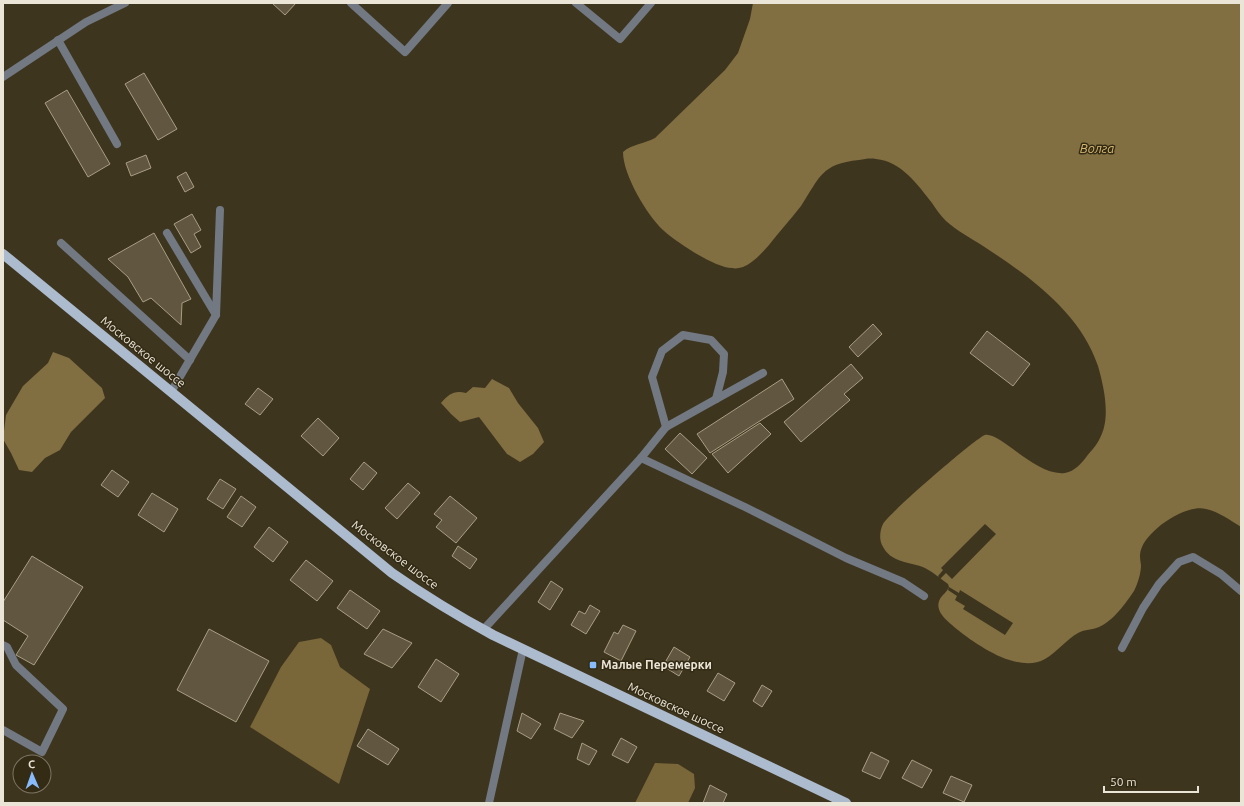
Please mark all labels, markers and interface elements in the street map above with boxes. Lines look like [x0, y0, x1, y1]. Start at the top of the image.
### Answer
water label: Волга [1080, 141, 1114, 155]
street label: Московское шоссе [98, 314, 188, 390]
street label: Московское шоссе [349, 518, 441, 591]
place label: Малые Перемерки [601, 658, 712, 671]
marker: Малые Перемерки [588, 660, 598, 670]
street label: Московское шоссе [626, 679, 727, 736]
north arrow [12, 754, 52, 794]
text: С [28, 758, 35, 770]
scale bar [1104, 768, 1198, 794]
text: 50 m [1110, 775, 1137, 788]

